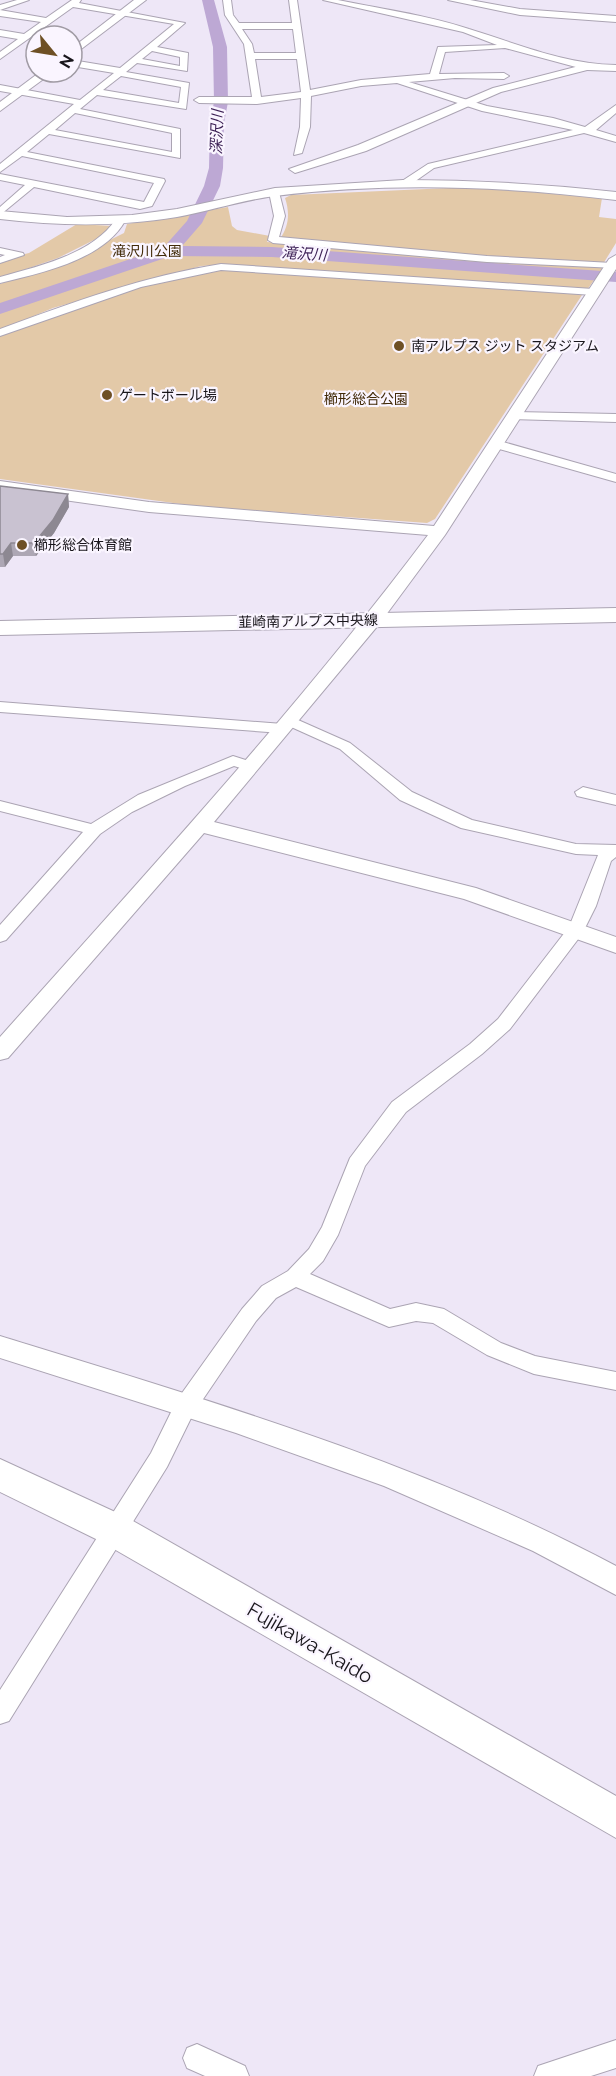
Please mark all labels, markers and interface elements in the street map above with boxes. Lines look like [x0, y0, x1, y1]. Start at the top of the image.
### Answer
north arrow [24, 24, 84, 84]
text: N [55, 51, 78, 71]
water label: 深沢川 [207, 107, 227, 155]
park label: 滝沢川公園 [112, 243, 182, 259]
water label: 滝沢川 [281, 243, 329, 265]
place label: 南アルプス ジット スタジアム [411, 338, 599, 354]
marker: 南アルプス ジット スタジアム [392, 339, 406, 353]
place label: ゲートボール場 [119, 387, 217, 403]
marker: ゲートボール場 [100, 388, 114, 402]
park label: 櫛形総合公園 [324, 391, 408, 407]
place label: 櫛形総合体育館 [34, 537, 132, 553]
marker: 櫛形総合体育館 [15, 538, 29, 552]
street label: 韮崎南アルプス中央線 [238, 612, 378, 630]
street label: Fujikawa-Kaido [243, 1597, 377, 1689]

